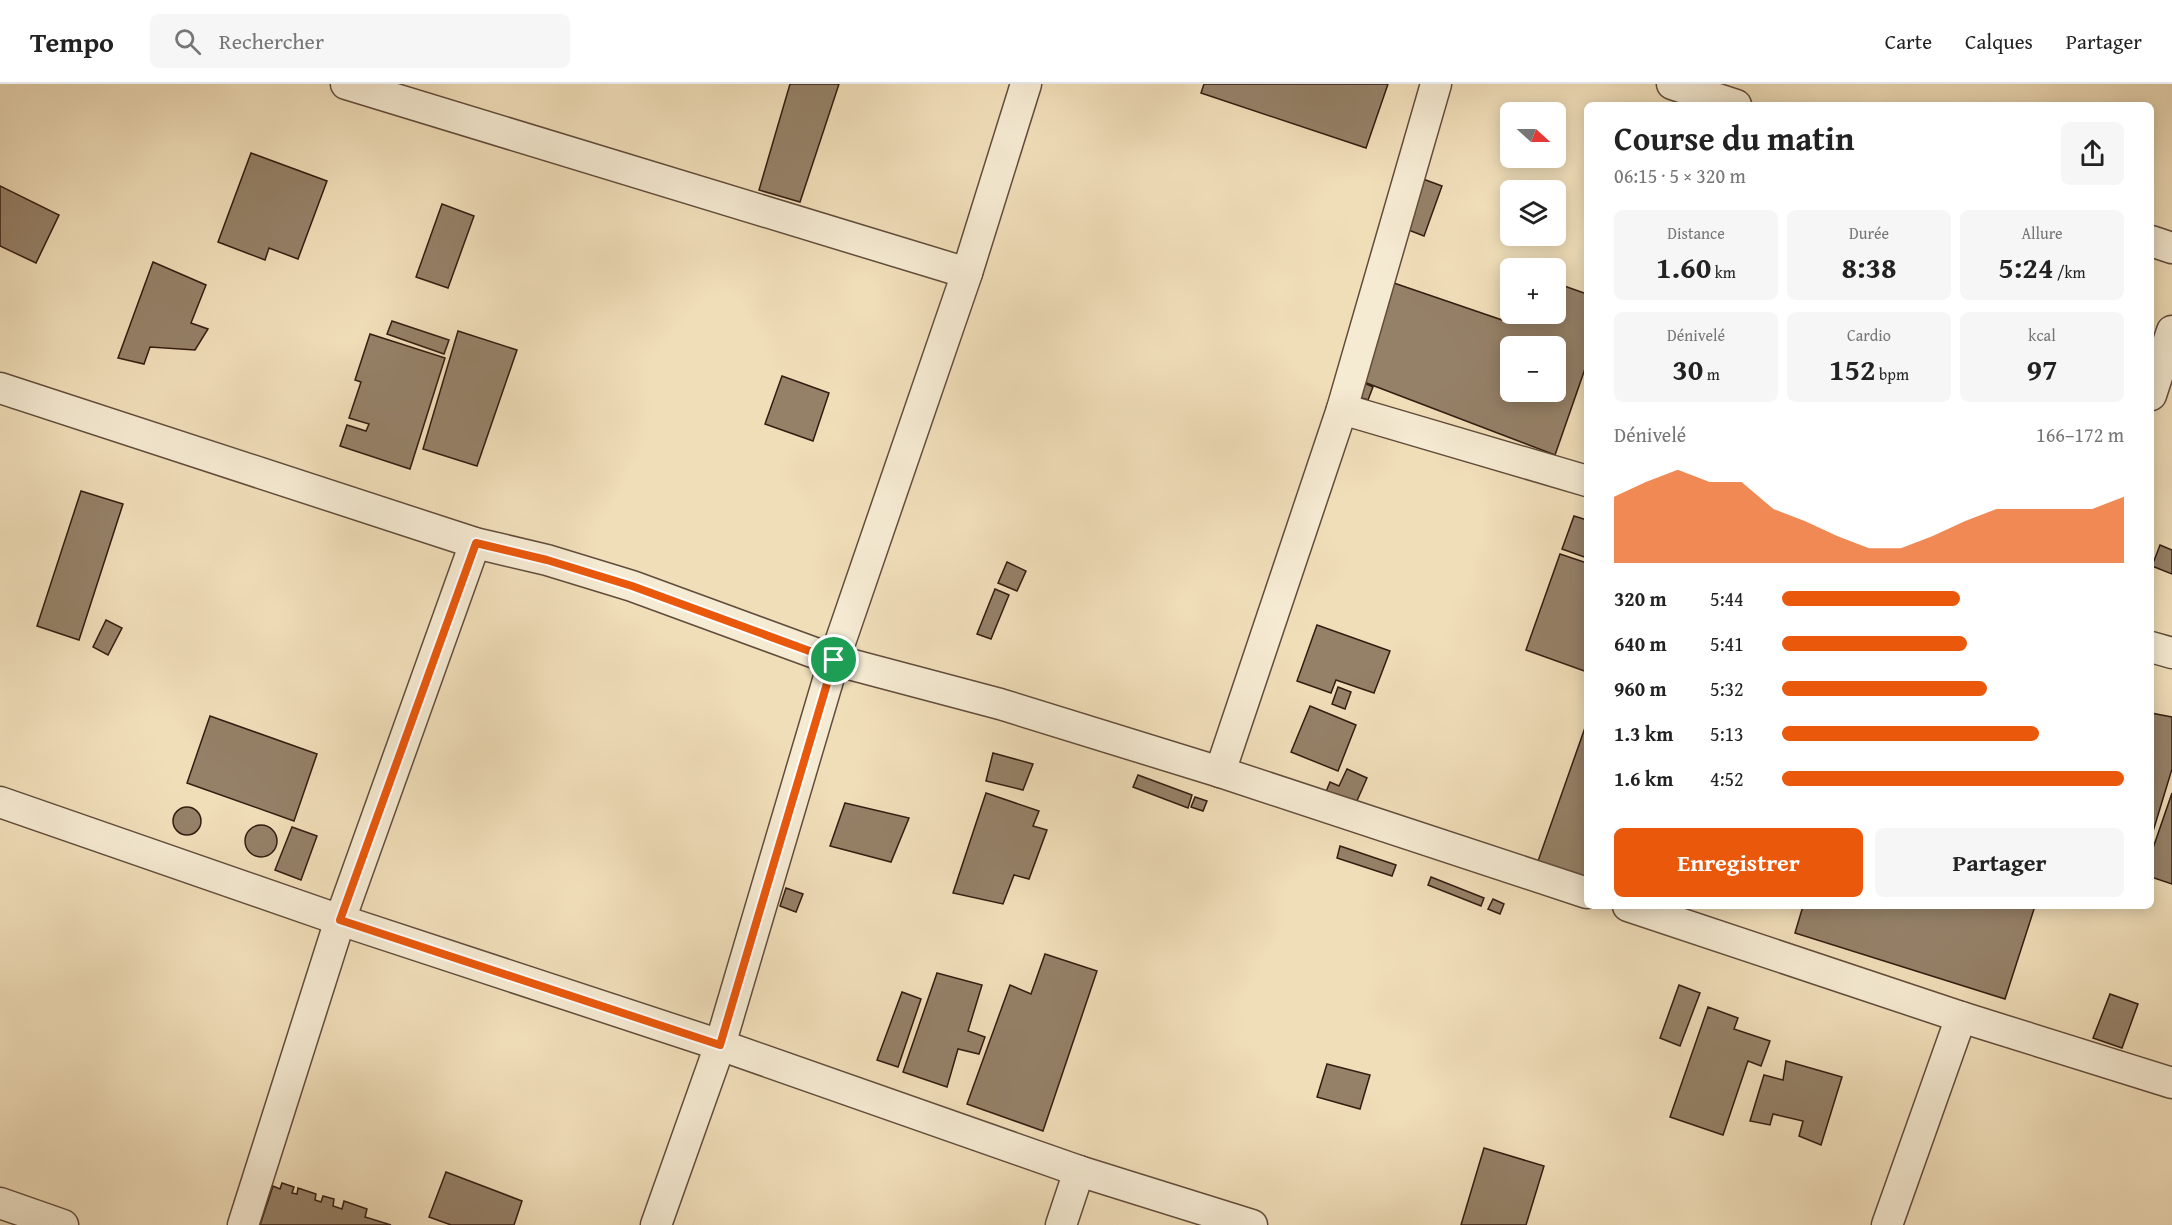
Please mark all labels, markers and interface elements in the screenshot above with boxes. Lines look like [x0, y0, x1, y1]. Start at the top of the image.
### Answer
search box [150, 14, 570, 68]
text: Tempo [30, 21, 114, 62]
icon: search [171, 25, 204, 58]
text: Rechercher [219, 25, 324, 57]
text: Carte [1885, 26, 1932, 57]
text: Calques [1965, 26, 2033, 57]
text: Partager [2066, 26, 2142, 57]
north arrow [1500, 102, 1566, 168]
map controls [1500, 102, 1566, 402]
text: Course du matin [1614, 114, 1855, 162]
button: share [2061, 122, 2124, 185]
text: 06:15 · 5 × 320 m [1614, 161, 1746, 190]
button: layers [1500, 180, 1566, 246]
text: Distance [1667, 221, 1725, 245]
text: Durée [1849, 221, 1889, 245]
text: Allure [2021, 221, 2063, 245]
text: 1.60 [1656, 245, 1711, 289]
text: 8:38 [1841, 245, 1897, 289]
text: 5:24 [1998, 245, 2053, 289]
button: + [1500, 258, 1566, 324]
text: km [1711, 260, 1736, 284]
text: /km [2053, 260, 2086, 284]
text: Dénivelé [1667, 323, 1725, 347]
text: Cardio [1847, 323, 1891, 347]
text: kcal [2028, 323, 2056, 347]
button: − [1500, 336, 1566, 402]
text: 30 [1672, 347, 1703, 391]
text: 152 [1829, 347, 1876, 391]
text: 97 [2026, 347, 2058, 391]
text: m [1703, 362, 1720, 386]
text: bpm [1876, 362, 1909, 386]
text: Dénivelé [1614, 420, 1686, 449]
text: 166–172 m [2036, 420, 2124, 449]
text: 320 m [1614, 584, 1667, 613]
text: 5:44 [1710, 584, 1744, 613]
text: 640 m [1614, 629, 1667, 658]
text: 5:41 [1710, 629, 1744, 658]
pin [808, 634, 859, 685]
icon: arrive [817, 643, 850, 676]
text: 960 m [1614, 674, 1667, 703]
text: 5:32 [1710, 674, 1744, 703]
text: 1.3 km [1614, 719, 1673, 748]
text: 5:13 [1710, 719, 1744, 748]
text: 1.6 km [1614, 764, 1673, 793]
text: 4:52 [1710, 764, 1744, 793]
button: Enregistrer [1614, 828, 1863, 897]
button: Partager [1875, 828, 2124, 897]

